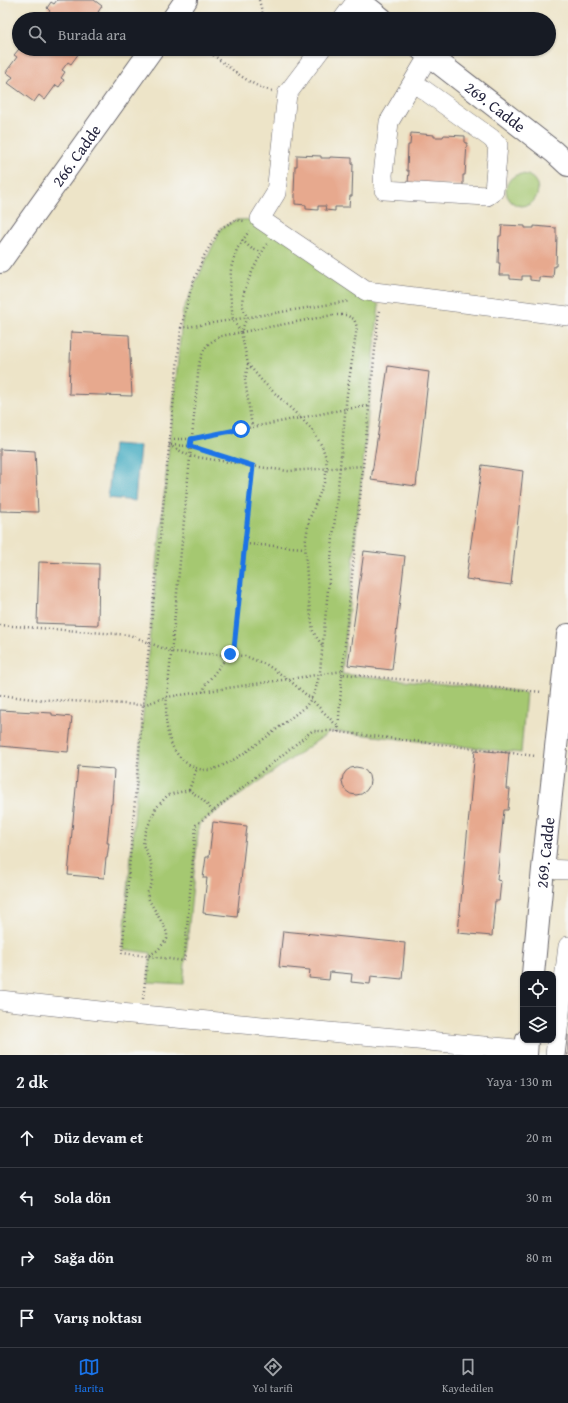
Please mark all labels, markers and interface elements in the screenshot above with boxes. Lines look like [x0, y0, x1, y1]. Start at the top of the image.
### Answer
search box [12, 12, 556, 56]
icon: search [26, 23, 48, 45]
text: Burada ara [58, 24, 126, 45]
street label: 269. Cadde [460, 75, 531, 138]
street label: 266. Cadde [46, 119, 107, 191]
route start [232, 420, 250, 438]
route end [221, 645, 239, 663]
street label: 269. Cadde [529, 816, 560, 889]
map controls [520, 971, 556, 1043]
button: locate [520, 971, 556, 1007]
button: layers [520, 1007, 556, 1043]
text: 2 dk [16, 1069, 48, 1094]
text: Yaya · 130 m [486, 1072, 552, 1091]
icon: ahead [16, 1127, 38, 1149]
text: Düz devam et [54, 1127, 143, 1148]
text: 20 m [526, 1128, 552, 1147]
icon: left [16, 1187, 38, 1209]
text: Sola dön [54, 1187, 111, 1208]
text: 30 m [526, 1188, 552, 1207]
icon: right [16, 1247, 38, 1269]
text: Sağa dön [54, 1247, 114, 1268]
text: 80 m [526, 1248, 552, 1267]
icon: arrive [16, 1307, 38, 1329]
text: Varış noktası [54, 1307, 142, 1328]
tab: Harita [74, 1356, 104, 1396]
tab: Yol tarifi [253, 1356, 293, 1396]
tab: Kaydedilen [442, 1356, 494, 1396]

